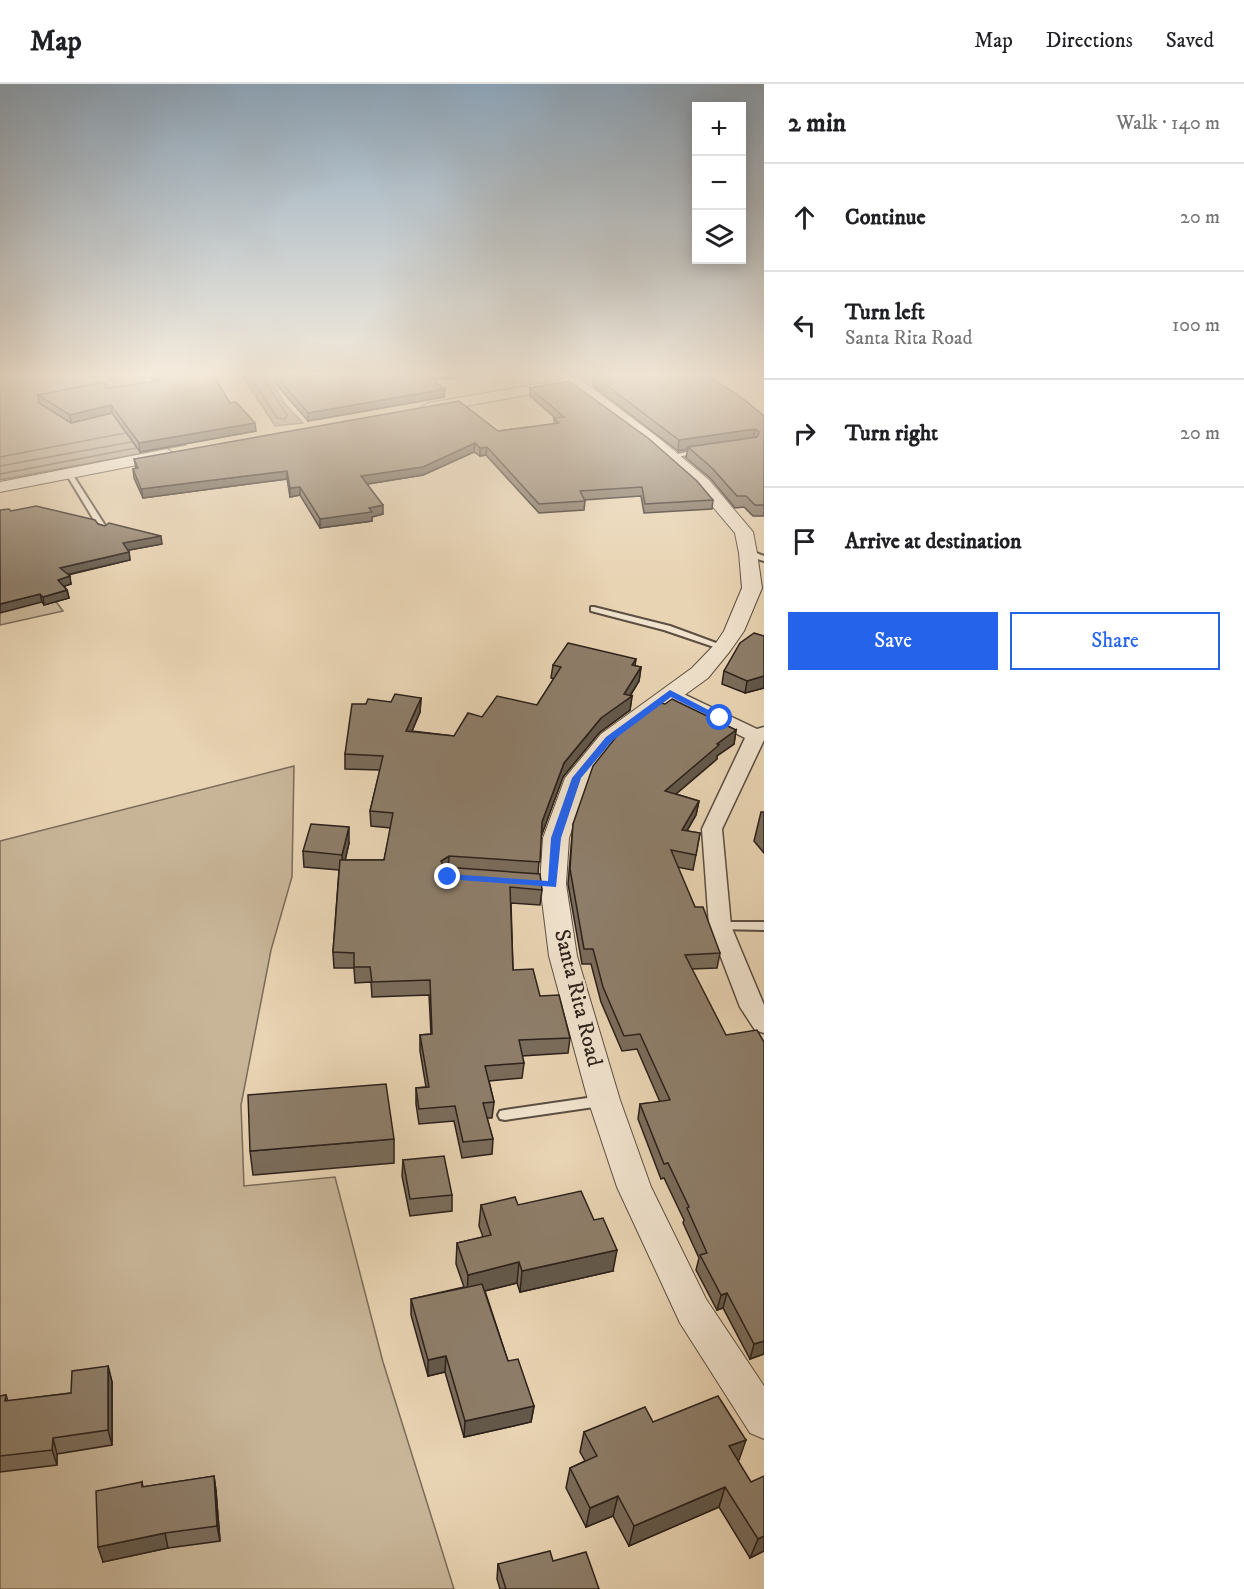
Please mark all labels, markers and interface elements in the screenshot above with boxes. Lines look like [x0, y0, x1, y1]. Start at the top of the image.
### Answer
text: Map [30, 24, 82, 59]
text: Map [974, 28, 1013, 54]
text: Directions [1046, 28, 1133, 54]
text: Saved [1166, 28, 1214, 54]
map controls [692, 102, 746, 264]
button: + [692, 102, 746, 156]
text: 2 min [788, 107, 846, 140]
text: Walk · 140 m [1116, 111, 1220, 136]
button: − [692, 156, 746, 210]
icon: ahead [788, 201, 821, 234]
text: Continue [845, 204, 926, 231]
text: 20 m [1180, 205, 1220, 230]
button: layers [692, 210, 746, 264]
text: Turn left [845, 299, 925, 326]
icon: left [788, 309, 821, 342]
text: 100 m [1172, 313, 1220, 338]
text: Santa Rita Road [845, 326, 973, 351]
icon: right [788, 417, 821, 450]
text: Turn right [845, 420, 938, 447]
text: 20 m [1180, 421, 1220, 446]
icon: arrive [788, 525, 821, 558]
text: Arrive at destination [845, 528, 1022, 555]
button: Save [788, 612, 998, 670]
button: Share [1010, 612, 1220, 670]
route start [706, 704, 732, 730]
route end [434, 863, 460, 889]
street label: Santa Rita Road [548, 927, 608, 1069]

